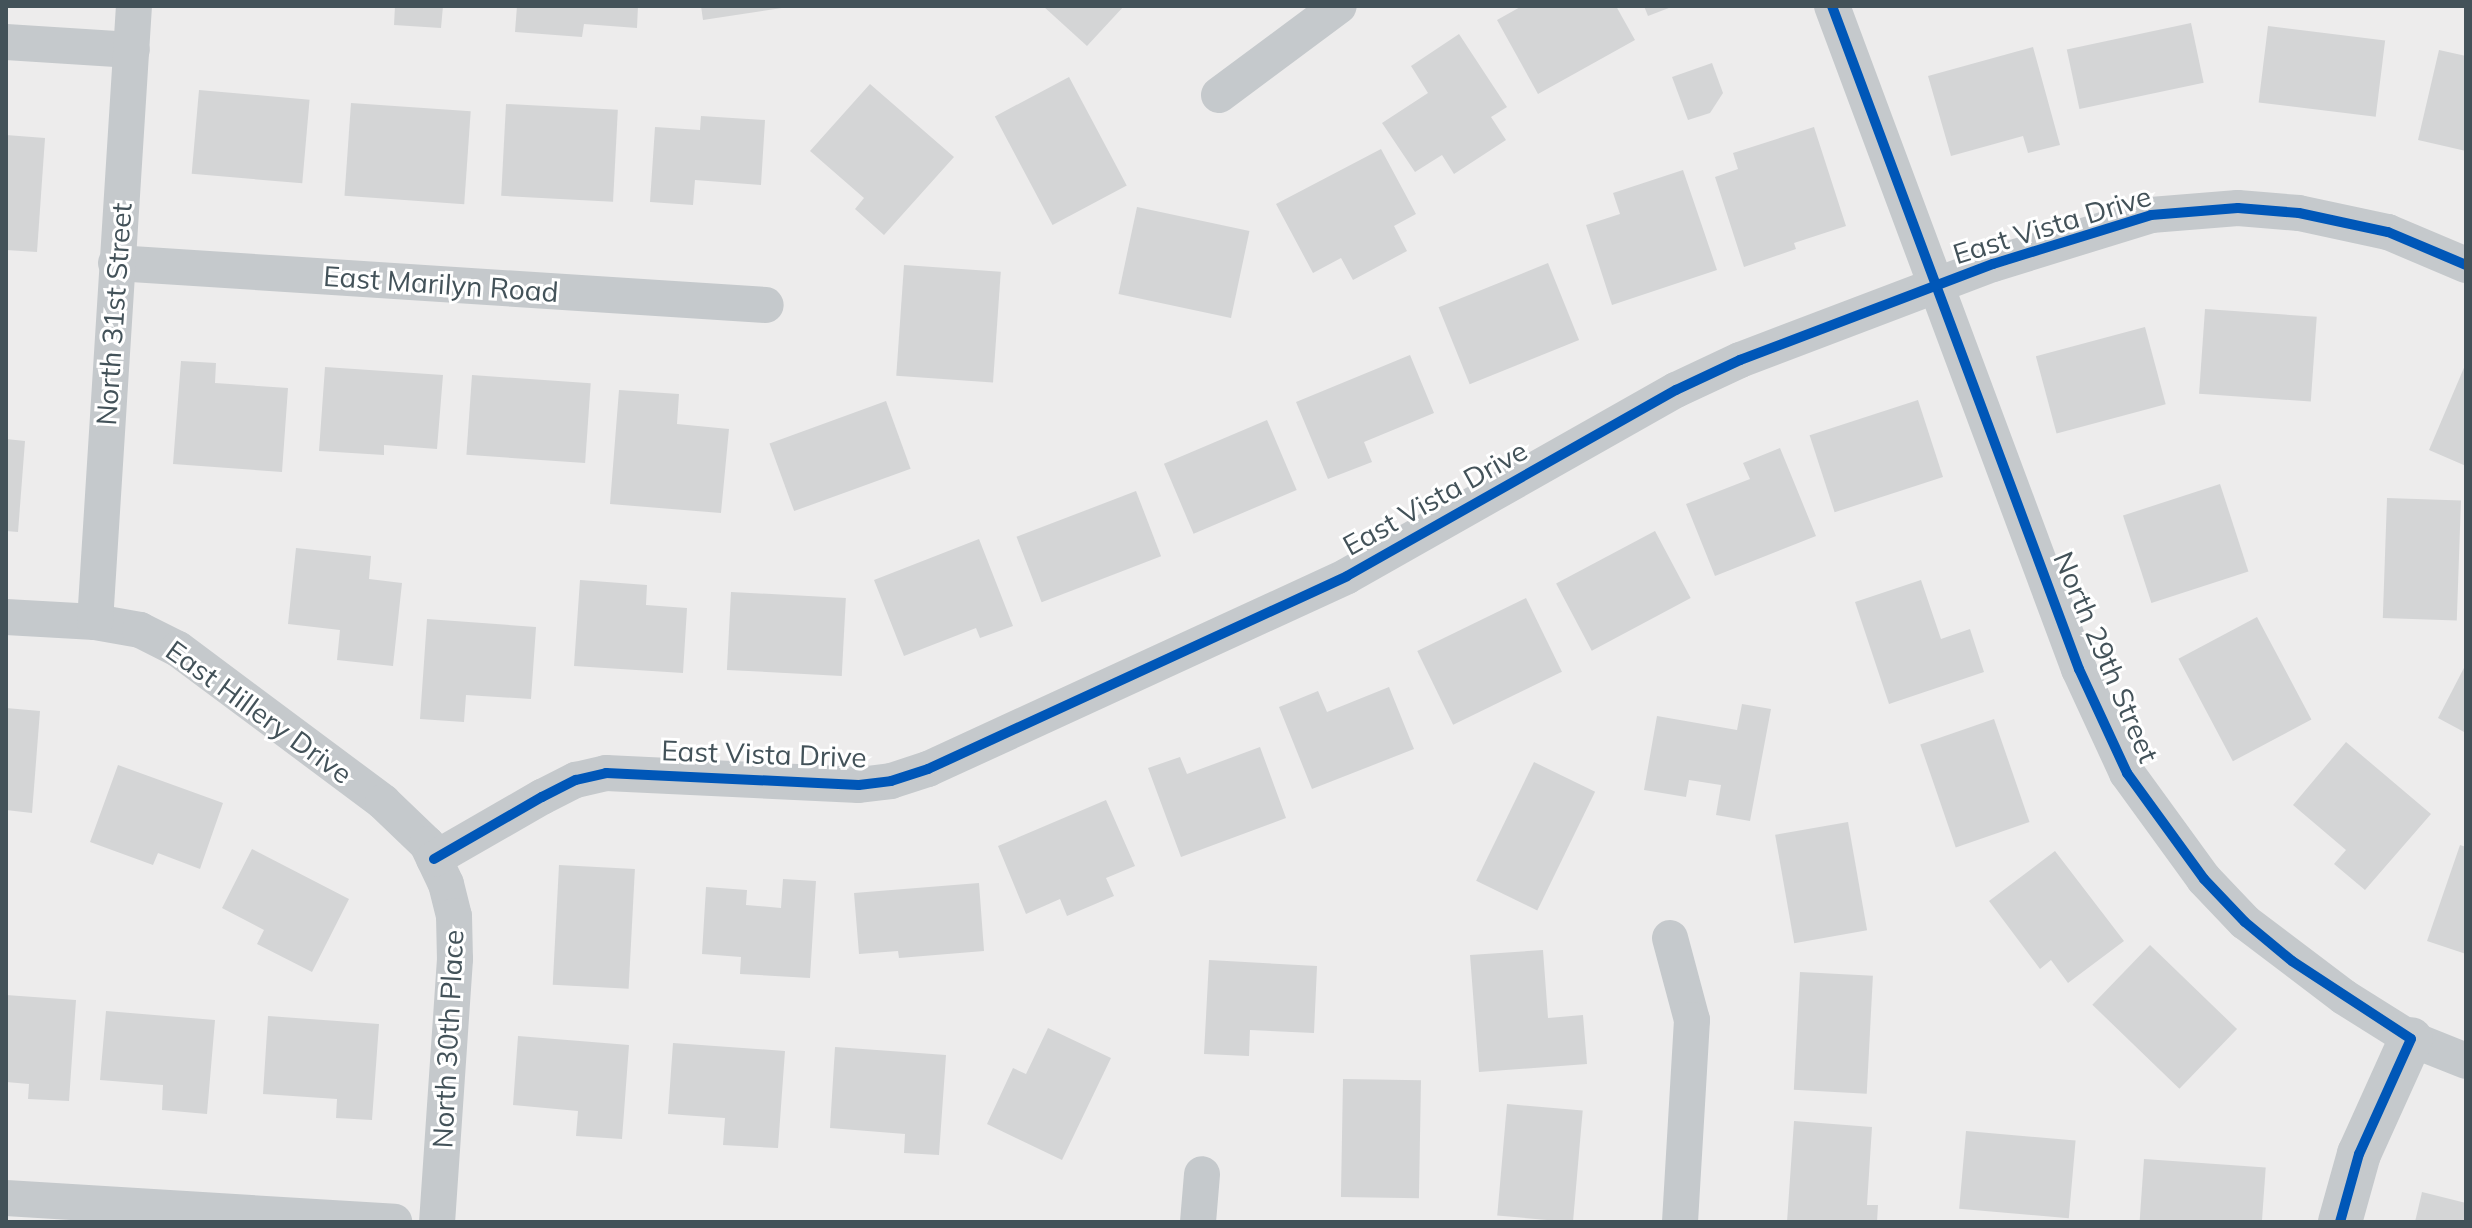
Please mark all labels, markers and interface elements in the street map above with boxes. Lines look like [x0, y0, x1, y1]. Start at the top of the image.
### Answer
street label: East Vista Drive [1949, 179, 2155, 271]
street label: North 31st Street [89, 201, 139, 427]
street label: East Marilyn Road [322, 259, 560, 309]
street label: East Vista Drive [1337, 434, 1533, 562]
street label: North 29th Street [2046, 546, 2166, 768]
street label: East Hillery Drive [160, 633, 358, 791]
street label: East Vista Drive [661, 734, 867, 774]
street label: North 30th Place [425, 929, 471, 1149]

